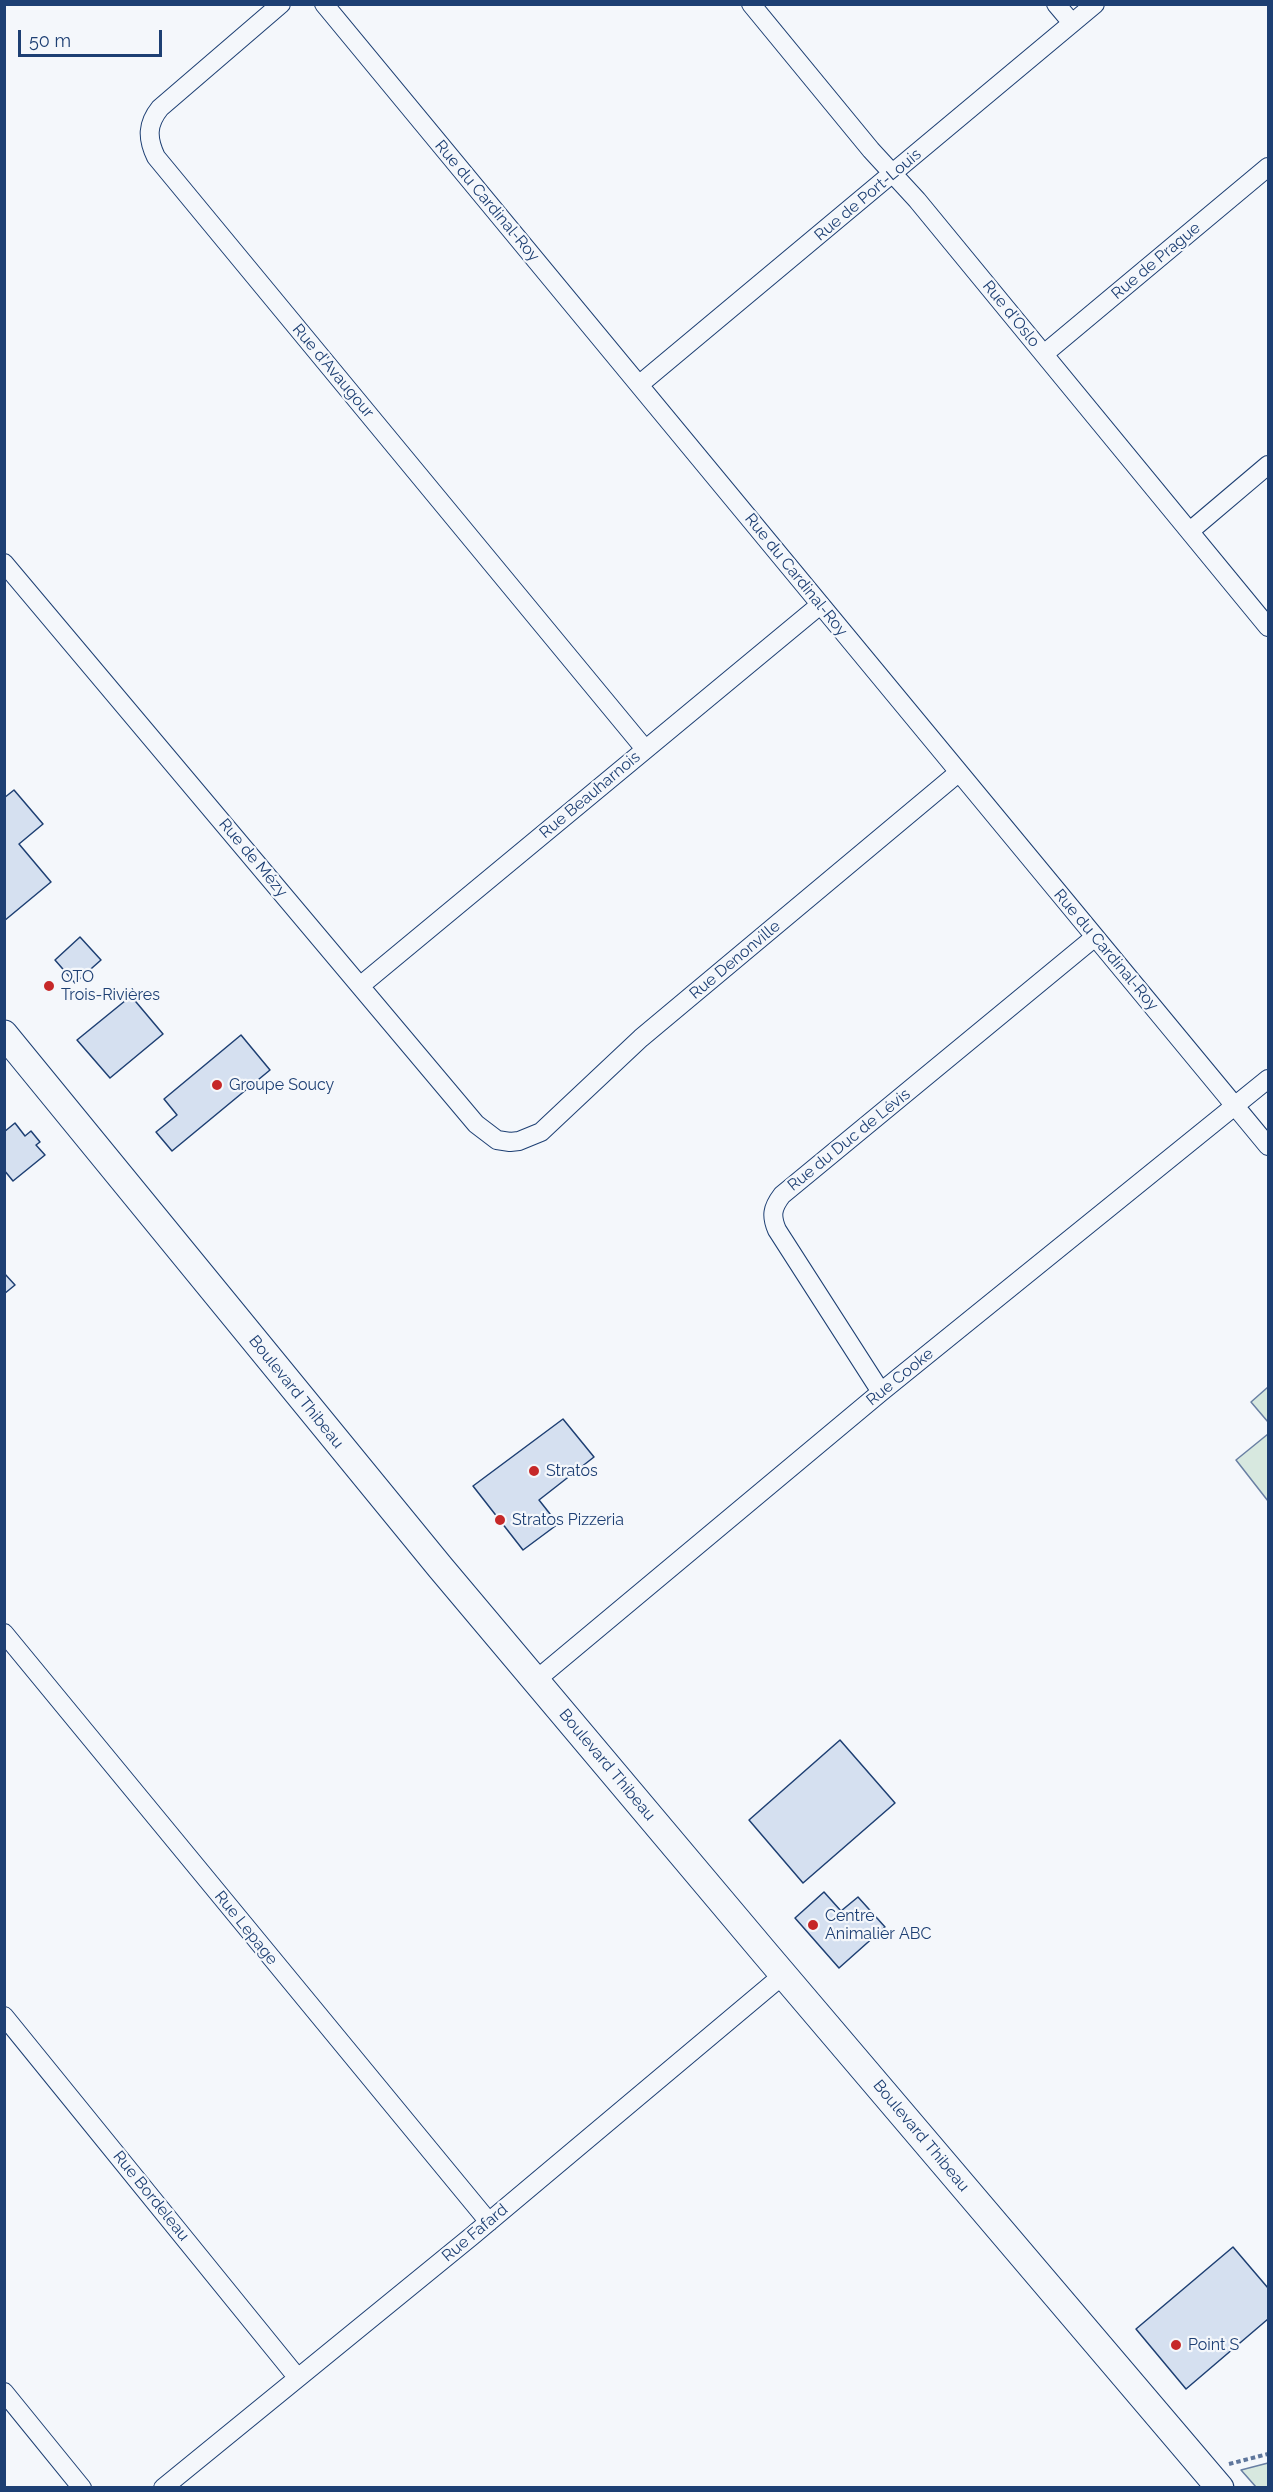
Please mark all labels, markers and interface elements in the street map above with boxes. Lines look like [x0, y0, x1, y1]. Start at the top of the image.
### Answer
scale bar [21, 18, 165, 56]
text: 50 m [29, 30, 71, 51]
street label: Rue du Cardinal-Roy [431, 136, 543, 266]
street label: Rue de Port-Louis [811, 145, 925, 245]
street label: Rue de Prague [1108, 218, 1204, 304]
street label: Rue d'Oslo [978, 277, 1044, 351]
street label: Rue d'Avaugour [288, 320, 378, 422]
street label: Rue du Cardinal-Roy [741, 510, 851, 640]
street label: Rue Beauharnois [536, 747, 644, 843]
street label: Rue de Mézy [215, 815, 291, 901]
street label: Rue du Cardinal-Roy [1050, 885, 1162, 1015]
street label: Rue Denonville [686, 917, 784, 1003]
place label: OTO Trois-Rivières [61, 967, 160, 1005]
marker: OTO Trois-Rivières [42, 979, 56, 993]
place label: Groupe Soucy [229, 1075, 334, 1095]
marker: Groupe Soucy [210, 1078, 224, 1092]
street label: Rue du Duc de Lévis [784, 1085, 914, 1195]
street label: Boulevard Thibeau [245, 1332, 347, 1452]
street label: Rue Cooke [863, 1344, 937, 1410]
place label: Stratos [546, 1461, 598, 1481]
marker: Stratos [527, 1464, 541, 1478]
place label: Stratos Pizzeria [512, 1510, 624, 1530]
marker: Stratos Pizzeria [493, 1513, 507, 1527]
street label: Boulevard Thibeau [555, 1705, 659, 1825]
street label: Rue Lepage [210, 1887, 282, 1969]
place label: Centre Animalier ABC [825, 1906, 931, 1944]
marker: Centre Animalier ABC [806, 1918, 820, 1932]
street label: Boulevard Thibeau [869, 2076, 973, 2196]
street label: Rue Bordeleau [109, 2147, 193, 2245]
street label: Rue Fafard [438, 2200, 512, 2266]
place label: Point S [1188, 2335, 1239, 2355]
marker: Point S [1169, 2338, 1183, 2352]

